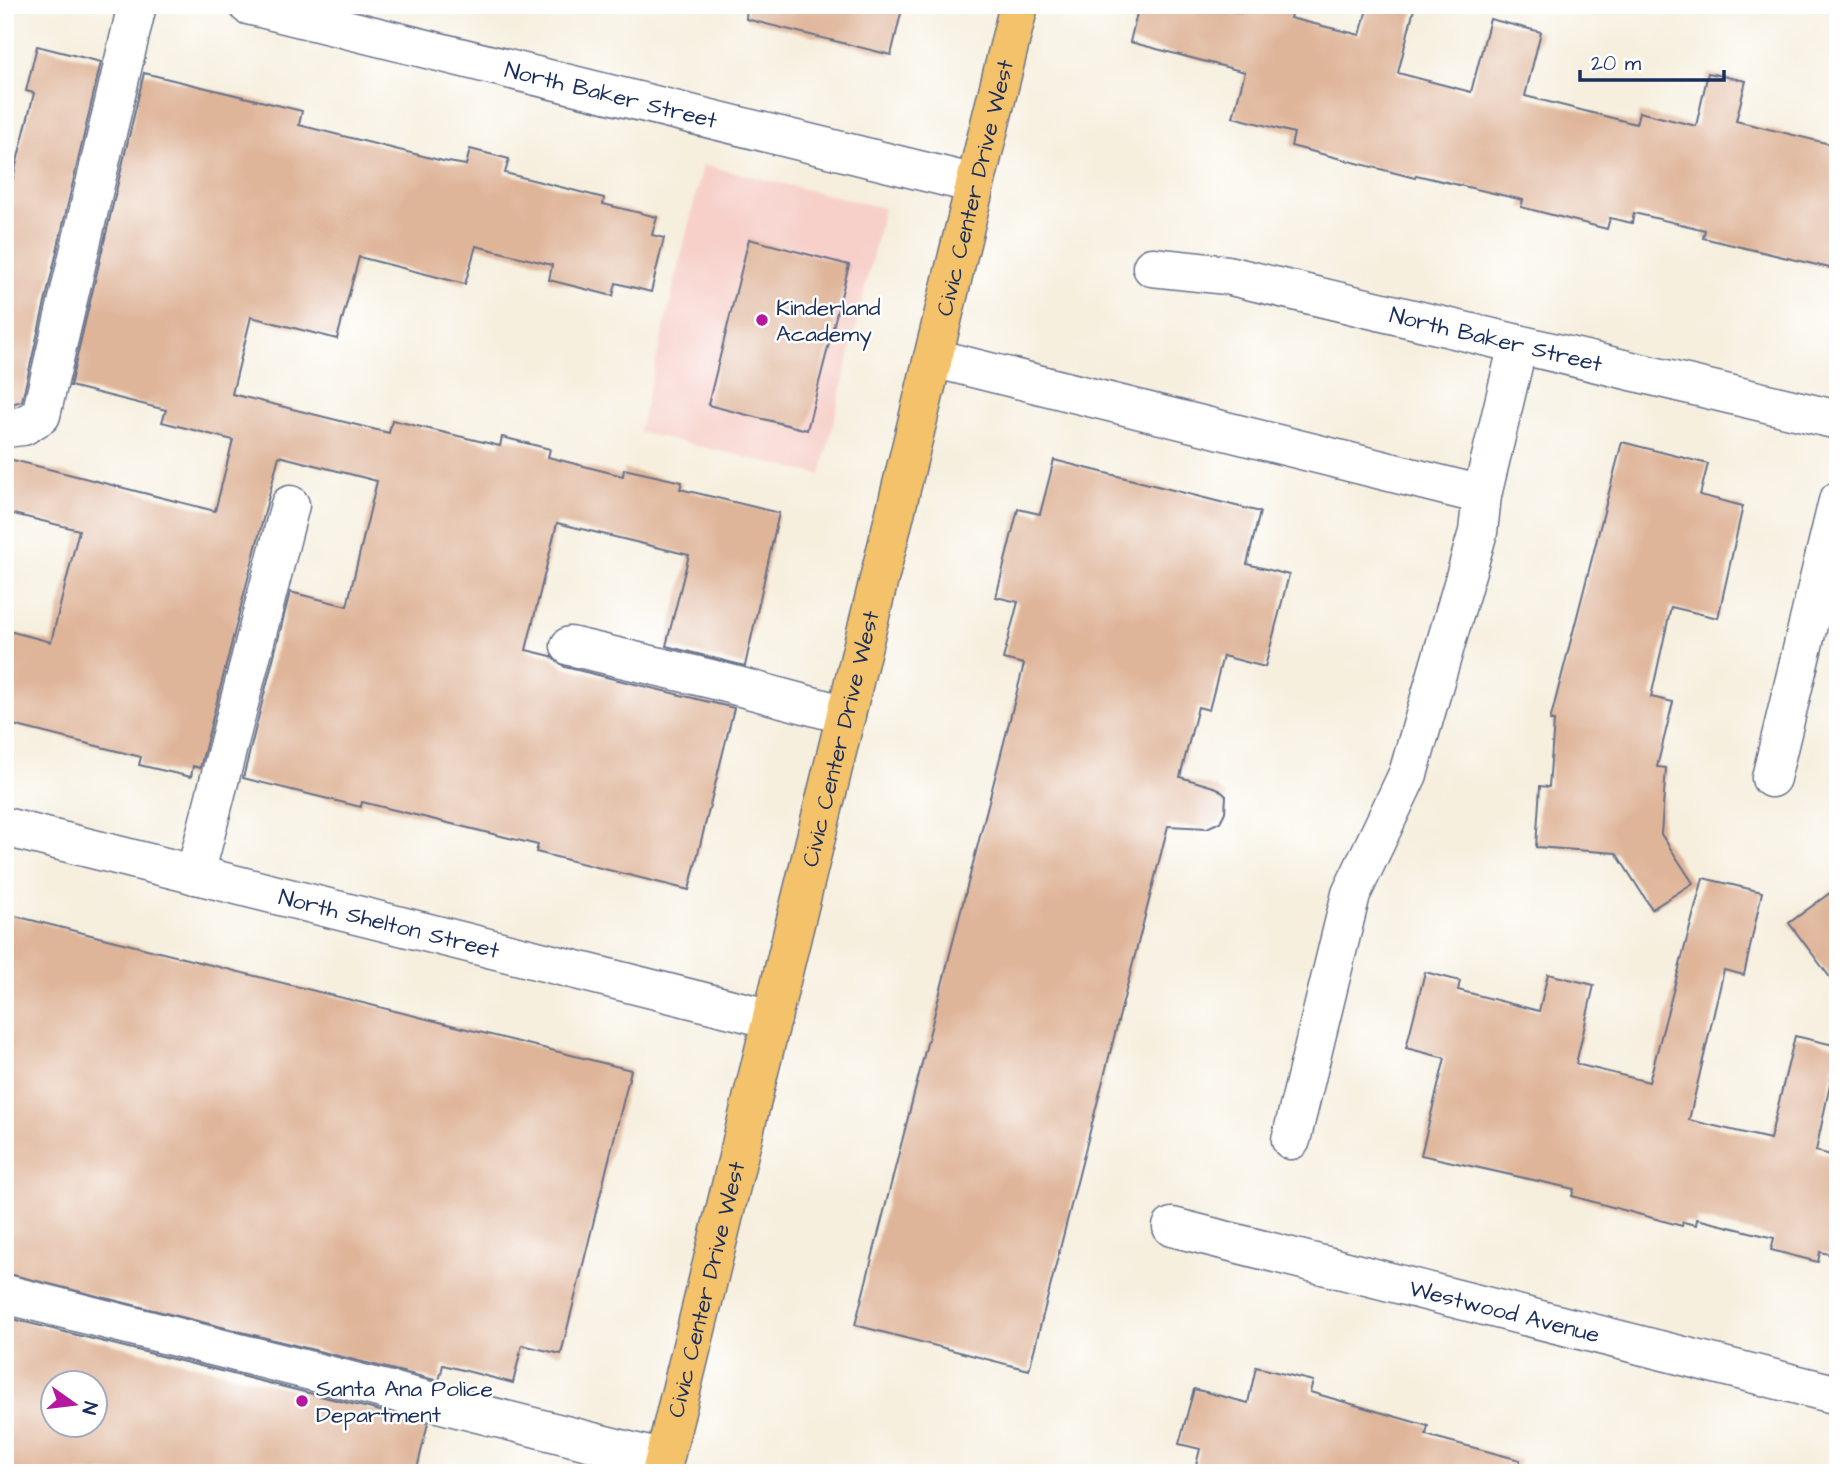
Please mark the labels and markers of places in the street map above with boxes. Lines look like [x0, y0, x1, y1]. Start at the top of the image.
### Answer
place label: Kinderland Academy [776, 292, 881, 351]
marker: Kinderland Academy [754, 312, 770, 328]
place label: Santa Ana Police Department [316, 1373, 493, 1431]
marker: Santa Ana Police Department [294, 1393, 310, 1409]

